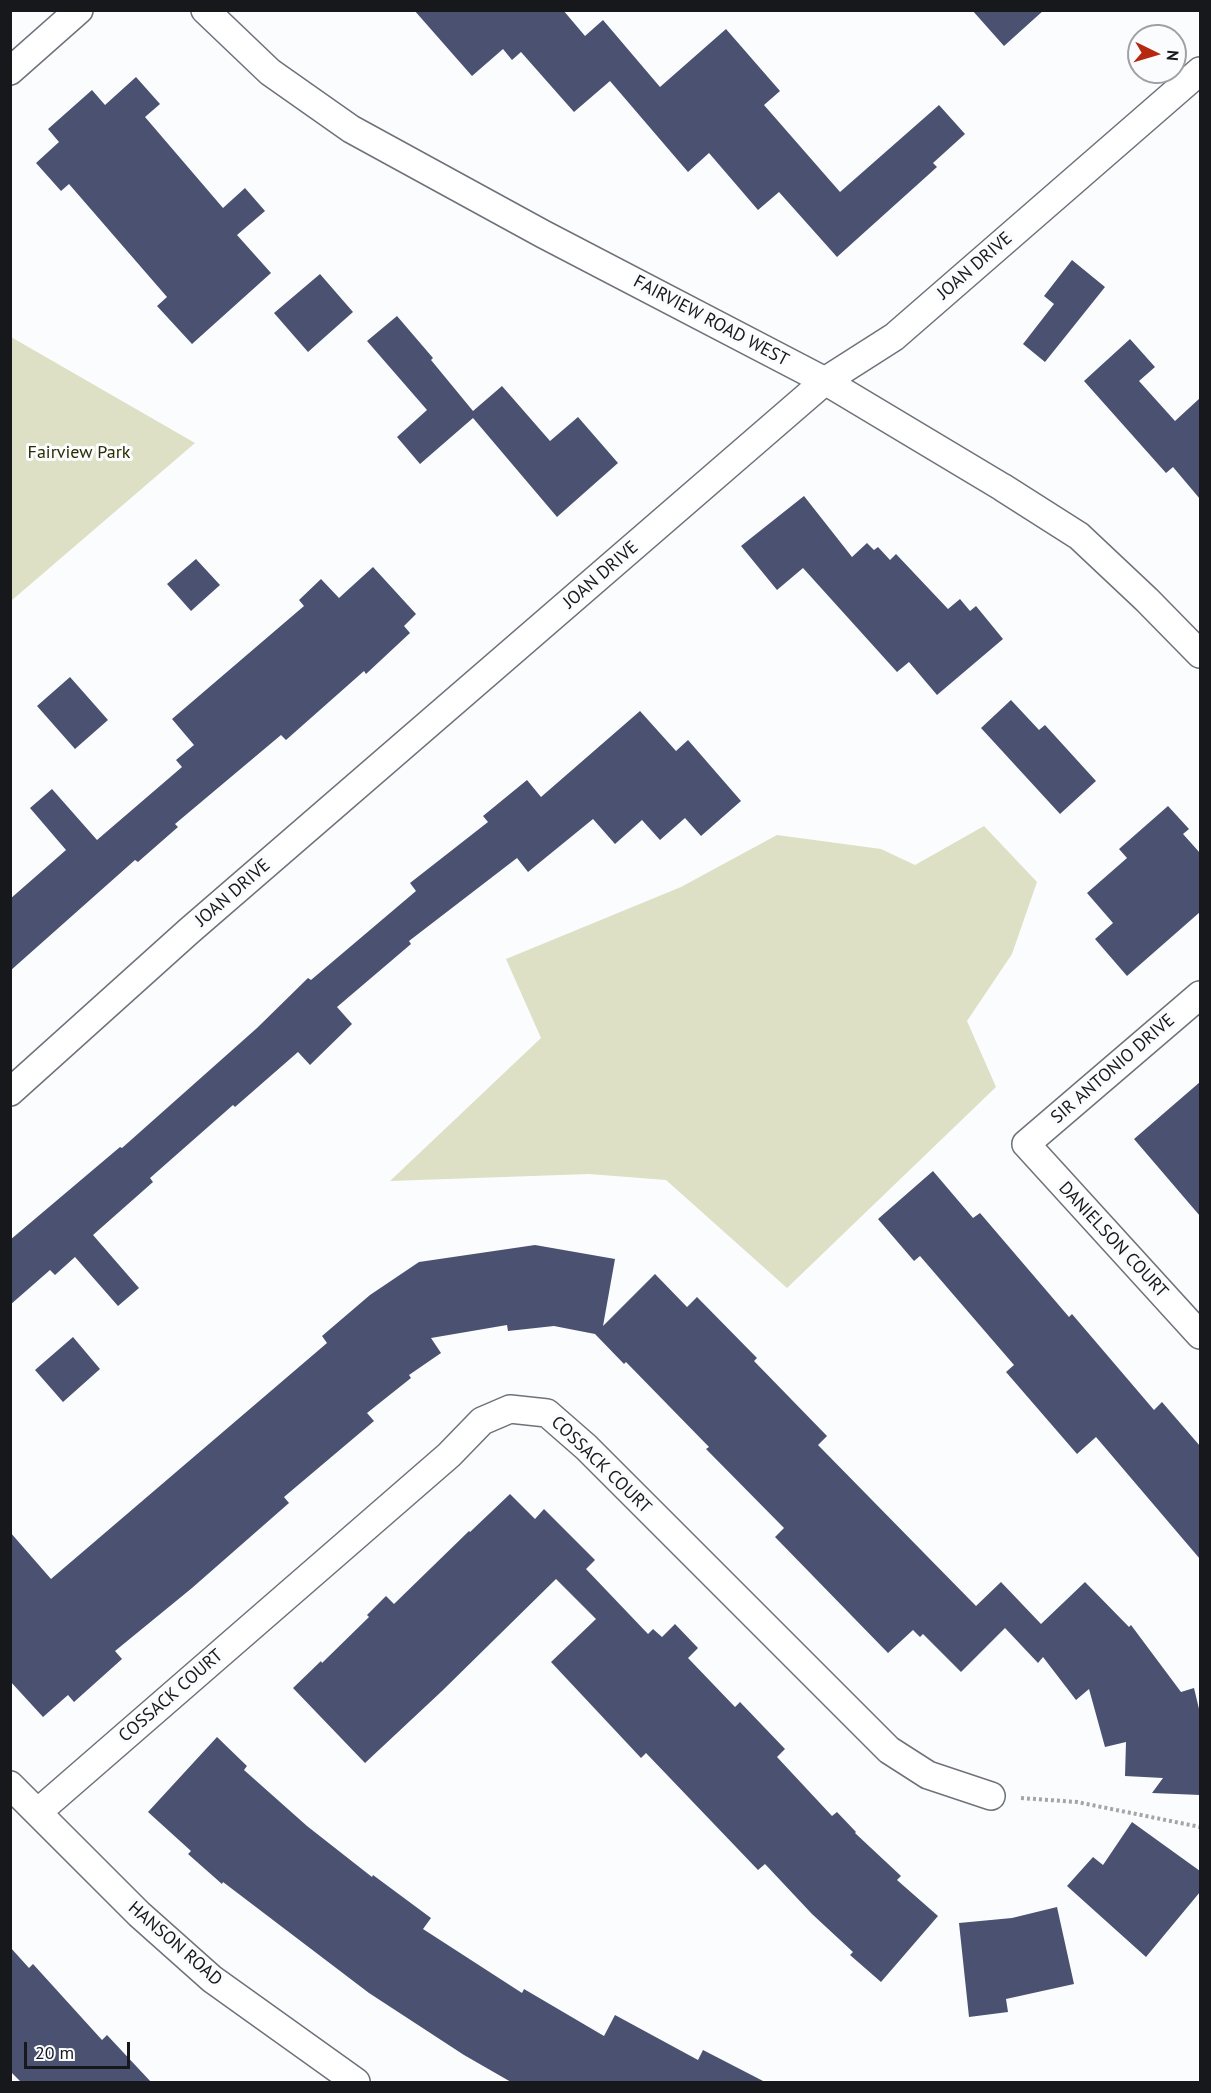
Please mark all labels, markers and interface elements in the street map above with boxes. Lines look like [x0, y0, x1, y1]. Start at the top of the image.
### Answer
north arrow [1127, 24, 1187, 84]
text: N [1163, 49, 1183, 61]
street label: JOAN DRIVE [933, 228, 1017, 304]
street label: FAIRVIEW ROAD WEST [630, 271, 792, 371]
park label: Fairview Park [28, 442, 130, 464]
street label: JOAN DRIVE [559, 537, 643, 613]
street label: JOAN DRIVE [191, 855, 275, 931]
street label: SIR ANTONIO DRIVE [1047, 1010, 1179, 1128]
street label: DANIELSON COURT [1054, 1178, 1172, 1302]
street label: COSSACK COURT [546, 1412, 656, 1518]
street label: COSSACK COURT [115, 1645, 227, 1747]
street label: HANSON ROAD [124, 1897, 226, 1991]
scale bar [27, 2030, 134, 2068]
text: 20 m [35, 2041, 74, 2064]

